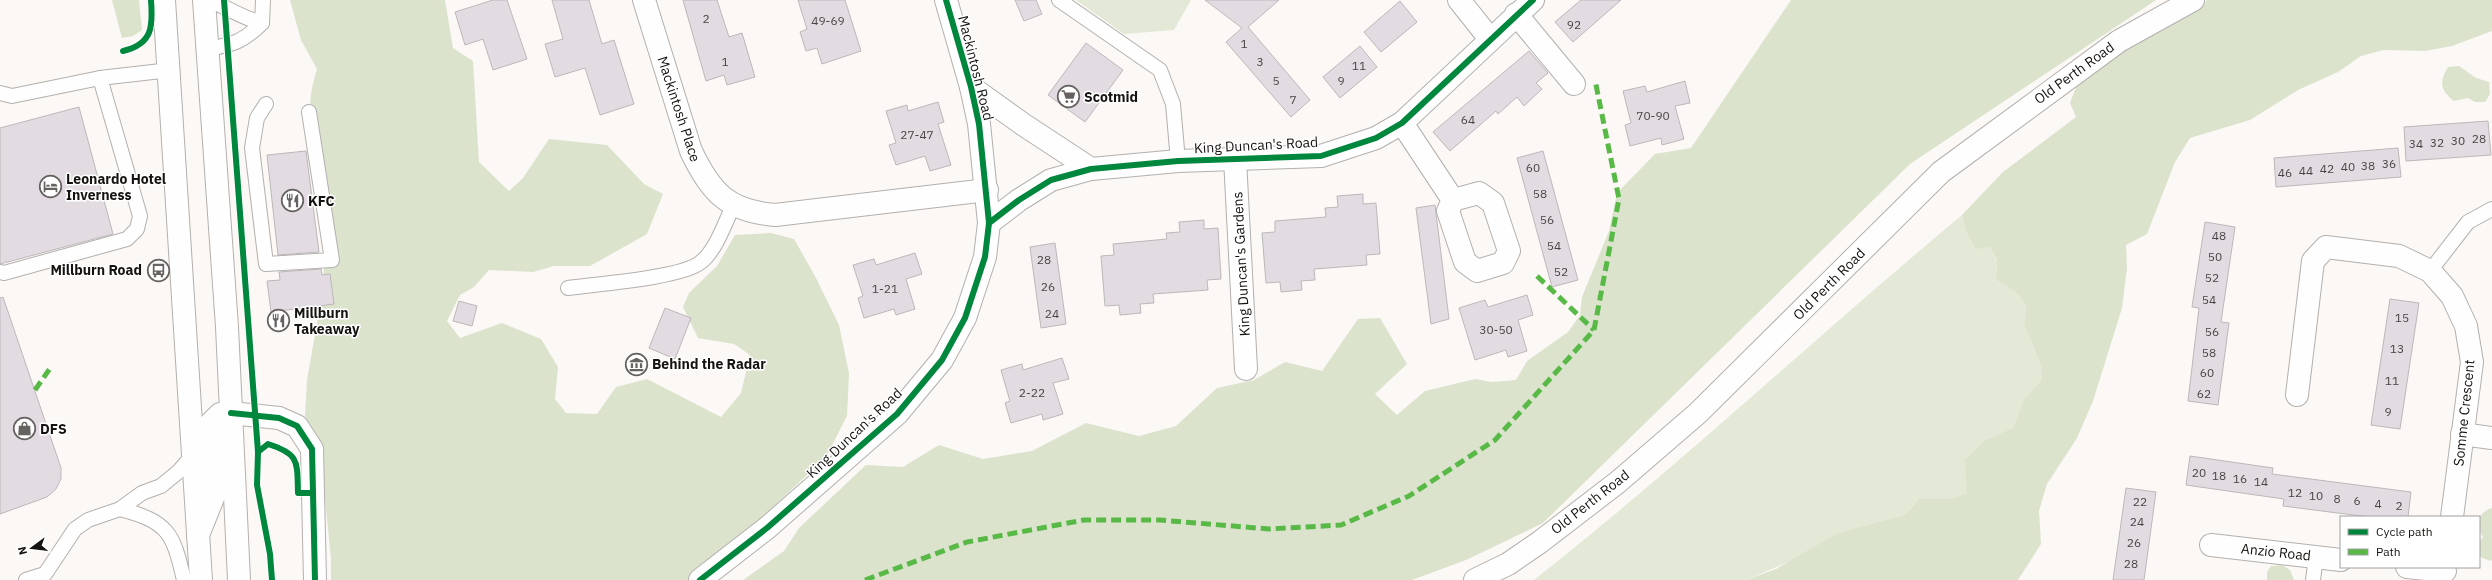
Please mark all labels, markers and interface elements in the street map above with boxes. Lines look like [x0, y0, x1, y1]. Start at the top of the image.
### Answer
house number: 2 [702, 11, 710, 26]
house number: 49-69 [811, 13, 845, 28]
street label: Mackintosh Road [954, 14, 998, 122]
house number: 92 [1567, 17, 1581, 32]
house number: 1 [1240, 36, 1248, 51]
street label: Old Perth Road [2030, 38, 2118, 108]
street label: Mackintosh Place [653, 54, 705, 164]
house number: 1 [721, 54, 729, 69]
house number: 3 [1256, 54, 1264, 69]
house number: 11 [1352, 58, 1366, 73]
house number: 5 [1272, 73, 1280, 88]
house number: 9 [1337, 73, 1345, 88]
supermarket icon: Scotmid [1056, 84, 1082, 110]
place label: Scotmid [1084, 88, 1138, 106]
house number: 7 [1289, 92, 1297, 107]
house number: 70-90 [1636, 108, 1670, 123]
house number: 64 [1461, 112, 1475, 127]
house number: 27-47 [900, 127, 934, 142]
house number: 28 [2472, 131, 2486, 146]
street label: King Duncan's Road [1193, 133, 1319, 157]
house number: 30 [2451, 133, 2465, 148]
house number: 32 [2430, 135, 2444, 150]
house number: 34 [2409, 136, 2423, 151]
house number: 36 [2382, 156, 2396, 171]
house number: 38 [2361, 158, 2375, 173]
house number: 40 [2341, 159, 2355, 174]
house number: 60 [1526, 160, 1540, 175]
house number: 42 [2320, 161, 2334, 176]
house number: 44 [2299, 163, 2313, 178]
house number: 46 [2278, 165, 2292, 180]
place label: Leonardo Hotel Inverness [66, 170, 166, 204]
hotel icon: Leonardo Hotel Inverness [37, 174, 63, 200]
house number: 58 [1533, 186, 1547, 201]
restaurant icon: KFC [280, 188, 306, 214]
street label: King Duncan's Gardens [1228, 191, 1254, 337]
place label: KFC [308, 192, 335, 210]
house number: 56 [1540, 212, 1554, 227]
house number: 48 [2212, 228, 2226, 243]
house number: 54 [1547, 238, 1561, 253]
street label: Old Perth Road [1789, 244, 1869, 324]
house number: 50 [2208, 249, 2222, 264]
house number: 28 [1037, 252, 1051, 267]
bus stop icon: Millburn Road [145, 257, 171, 283]
place label: Millburn Road [50, 261, 142, 279]
house number: 52 [1554, 264, 1568, 279]
house number: 52 [2205, 270, 2219, 285]
house number: 26 [1041, 279, 1055, 294]
house number: 1-21 [872, 281, 898, 296]
house number: 54 [2202, 292, 2216, 307]
place label: Millburn Takeaway [294, 304, 360, 338]
house number: 24 [1045, 306, 1059, 321]
restaurant icon: Millburn Takeaway [265, 308, 291, 334]
house number: 15 [2395, 310, 2409, 325]
house number: 30-50 [1479, 322, 1513, 337]
house number: 56 [2205, 324, 2219, 339]
house number: 13 [2390, 341, 2404, 356]
house number: 58 [2202, 345, 2216, 360]
museum icon: Behind the Radar [623, 351, 649, 377]
place label: Behind the Radar [652, 355, 766, 373]
street label: Somme Crescent [2449, 359, 2479, 467]
house number: 60 [2200, 365, 2214, 380]
house number: 11 [2385, 373, 2399, 388]
street label: King Duncan's Road [802, 384, 906, 482]
house number: 2-22 [1019, 385, 1045, 400]
house number: 62 [2197, 386, 2211, 401]
house number: 9 [2384, 404, 2392, 419]
shop icon: DFS [11, 416, 37, 442]
place label: DFS [40, 420, 67, 438]
house number: 20 [2192, 465, 2206, 480]
street label: Old Perth Road [1547, 466, 1633, 538]
house number: 18 [2212, 468, 2226, 483]
house number: 16 [2233, 471, 2247, 486]
house number: 14 [2254, 474, 2268, 489]
house number: 12 [2288, 485, 2302, 500]
house number: 10 [2309, 488, 2323, 503]
house number: 8 [2333, 491, 2341, 506]
house number: 6 [2353, 493, 2361, 508]
house number: 22 [2133, 494, 2147, 509]
house number: 4 [2374, 496, 2382, 511]
house number: 2 [2395, 498, 2403, 513]
house number: 24 [2130, 514, 2144, 529]
legend [2340, 516, 2480, 568]
text: Cycle path [2376, 524, 2433, 539]
north arrow [12, 528, 52, 568]
house number: 26 [2127, 535, 2141, 550]
street label: Anzio Road [2240, 539, 2312, 565]
text: Path [2376, 544, 2401, 559]
text: N [15, 545, 30, 556]
house number: 28 [2124, 556, 2138, 571]

